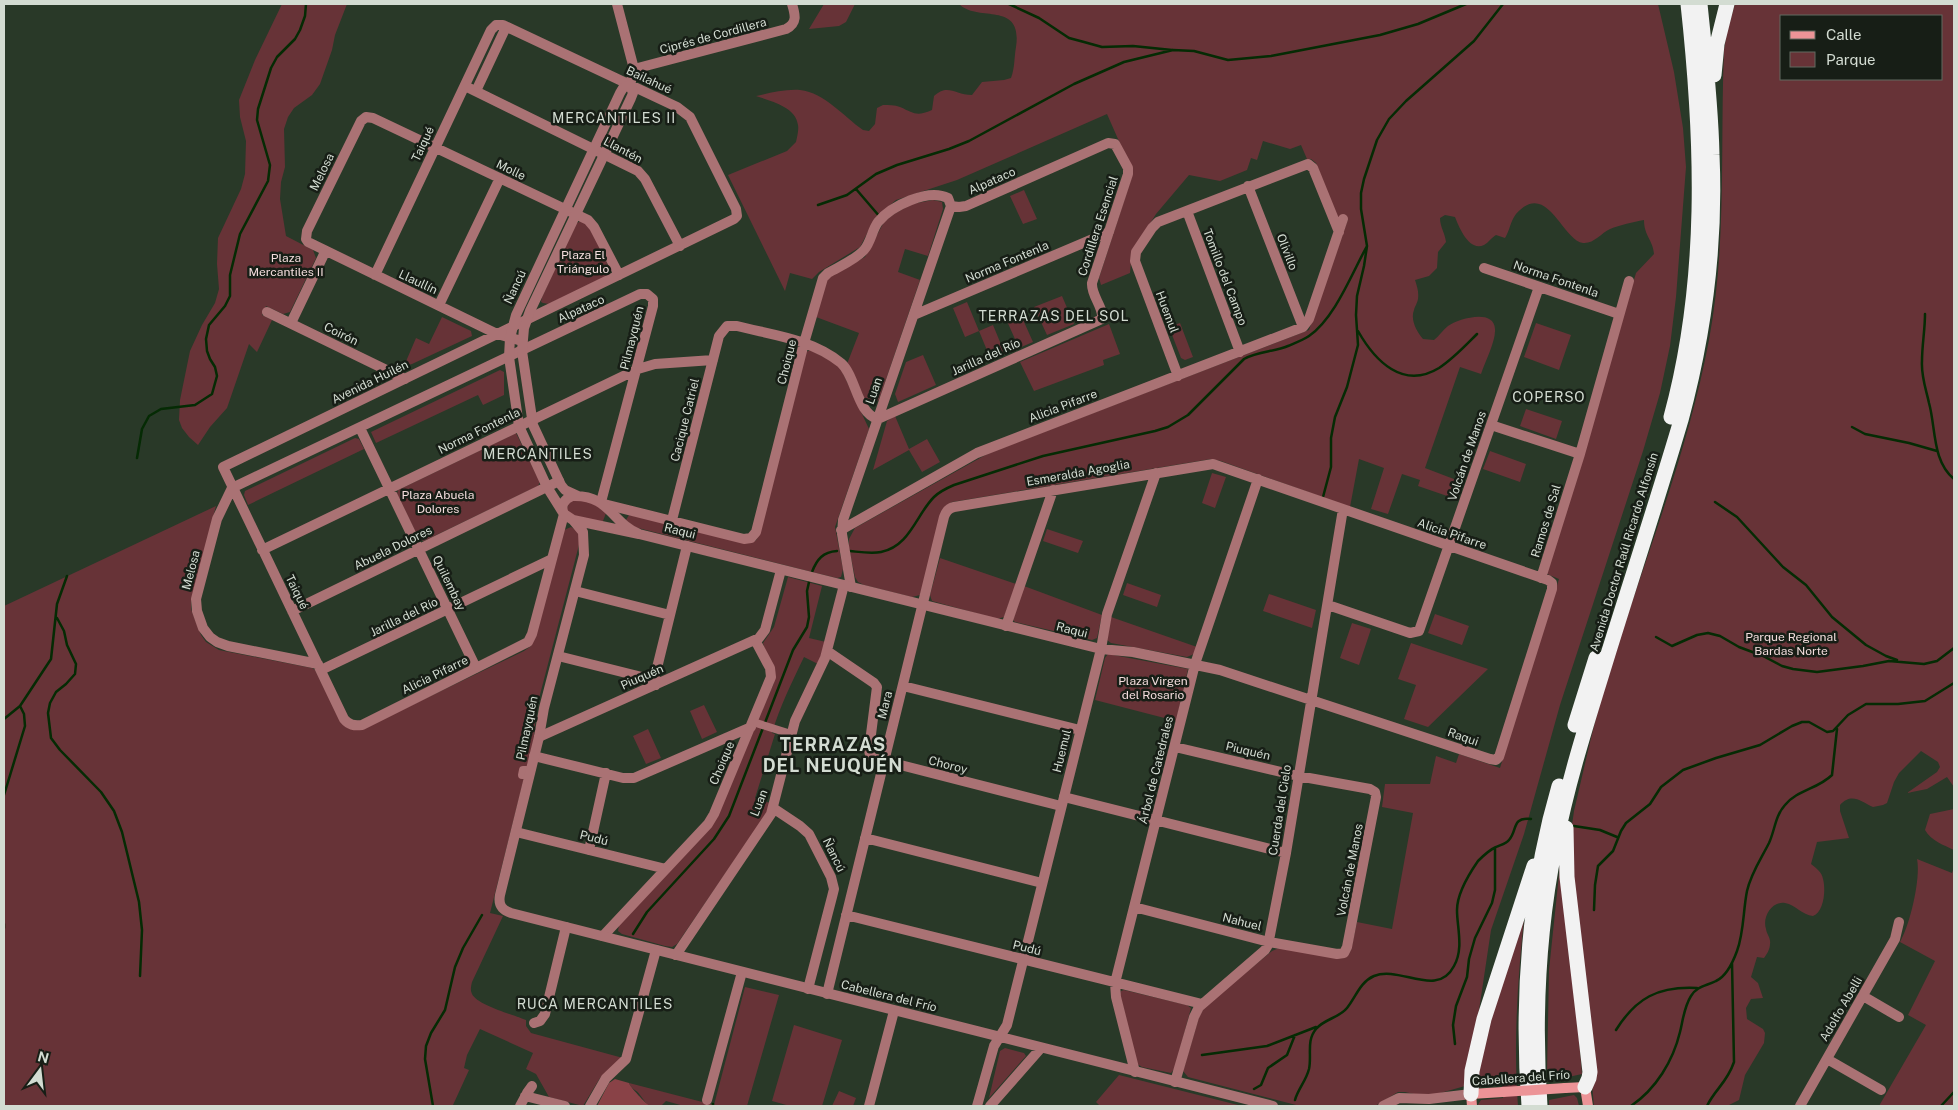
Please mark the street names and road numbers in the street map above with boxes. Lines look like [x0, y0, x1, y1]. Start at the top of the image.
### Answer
street label: Ciprés de Cordillera [658, 15, 768, 57]
street label: Bailahué [624, 63, 674, 97]
street label: Taiqué [409, 124, 437, 164]
street label: Llantén [601, 134, 645, 166]
street label: Melosa [307, 151, 337, 193]
street label: Molle [494, 157, 528, 183]
street label: Alpataco [966, 164, 1018, 198]
street label: Cordillera Esencial [1075, 174, 1121, 278]
street label: Tomillo del Campo [1200, 227, 1250, 328]
street label: Olivillo [1274, 232, 1300, 272]
street label: Norma Fontenla [963, 238, 1051, 286]
street label: Norma Fontenla [1512, 258, 1600, 300]
street label: Llaullín [396, 267, 440, 297]
street label: Ñancú [501, 268, 529, 306]
street label: Huemul [1153, 289, 1182, 335]
street label: Alpataco [555, 292, 607, 326]
street label: Pilmayquén [617, 305, 647, 371]
street label: Coirón [322, 320, 360, 348]
street label: Jarilla del Río [949, 336, 1023, 378]
street label: Choique [775, 338, 799, 386]
street label: Avenida Huilén [329, 357, 411, 407]
street label: Luan [863, 376, 885, 406]
street label: Cacique Catriel [668, 377, 702, 463]
street label: Alicia Pifarre [1027, 386, 1099, 425]
street label: Norma Fontenla [436, 405, 522, 457]
street label: Volcán de Manos [1445, 409, 1489, 503]
street label: Avenida Doctor Raúl Ricardo Alfonsín [1587, 451, 1661, 653]
street label: Esmeralda Agoglia [1025, 457, 1131, 489]
street label: Ramos de Sal [1528, 482, 1564, 559]
street label: Alicia Pifarre [1416, 516, 1489, 552]
street label: Raqui [663, 520, 697, 542]
street label: Abuela Dolores [352, 523, 434, 573]
street label: Melosa [179, 549, 203, 591]
street label: Quilembay [430, 553, 469, 613]
street label: Taiqué [283, 572, 311, 612]
street label: Jarilla del Río [368, 594, 440, 639]
street label: Raqui [1055, 619, 1089, 641]
street label: Alicia Pifarre [400, 653, 471, 697]
street label: Piuquén [618, 661, 666, 693]
street label: Mara [875, 690, 895, 720]
street label: Pilmayquén [513, 695, 541, 761]
street label: Árbol de Catedrales [1136, 715, 1176, 825]
street label: Raqui [1446, 725, 1480, 749]
street label: Huemul [1050, 728, 1074, 774]
street label: Choique [707, 739, 737, 787]
street label: Piuquén [1224, 739, 1272, 763]
street label: Choroy [927, 753, 970, 777]
street label: Cuerda del Cielo [1266, 763, 1294, 856]
street label: Luan [748, 788, 770, 818]
street label: Volcán de Manos [1334, 822, 1366, 918]
street label: Pudú [578, 828, 610, 848]
street label: Ñancú [820, 836, 848, 874]
street label: Nahuel [1221, 910, 1263, 934]
street label: Pudú [1011, 938, 1043, 958]
street label: Adolfo Abelli [1817, 974, 1865, 1044]
street label: Cabellera del Frío [840, 977, 939, 1015]
street label: Cabellera del Frío [1472, 1068, 1571, 1088]

